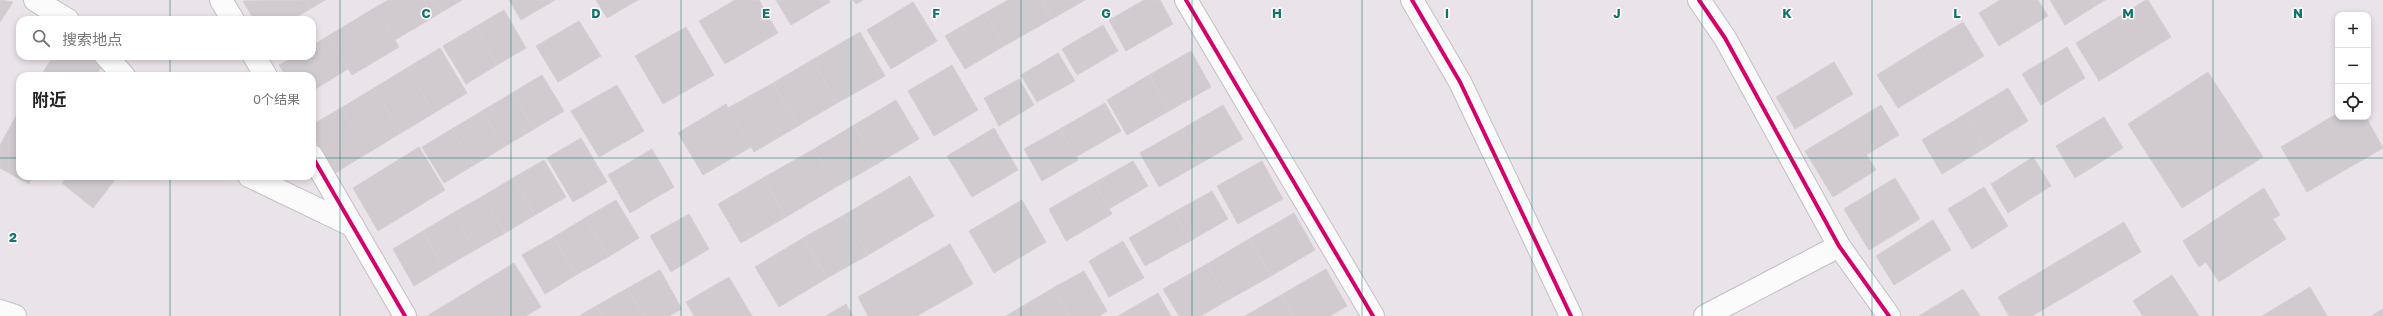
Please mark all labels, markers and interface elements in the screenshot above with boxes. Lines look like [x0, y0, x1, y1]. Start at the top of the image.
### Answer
text: C [421, 5, 431, 21]
text: D [591, 5, 601, 21]
text: E [762, 5, 770, 21]
text: F [932, 5, 940, 21]
text: G [1101, 5, 1111, 21]
text: H [1272, 5, 1282, 21]
text: I [1445, 5, 1449, 21]
text: J [1613, 5, 1621, 21]
text: K [1782, 5, 1792, 21]
text: L [1953, 5, 1961, 21]
text: M [2122, 5, 2134, 21]
text: N [2293, 5, 2303, 21]
map controls [2335, 12, 2371, 120]
button: + [2335, 12, 2371, 48]
search box [16, 16, 316, 60]
icon: search [30, 27, 52, 49]
text: 搜索地点 [62, 30, 122, 48]
button: − [2335, 48, 2371, 84]
button: locate [2335, 84, 2371, 120]
text: 附近 [32, 89, 66, 110]
text: 0个结果 [253, 91, 300, 107]
text: 2 [9, 229, 17, 245]

